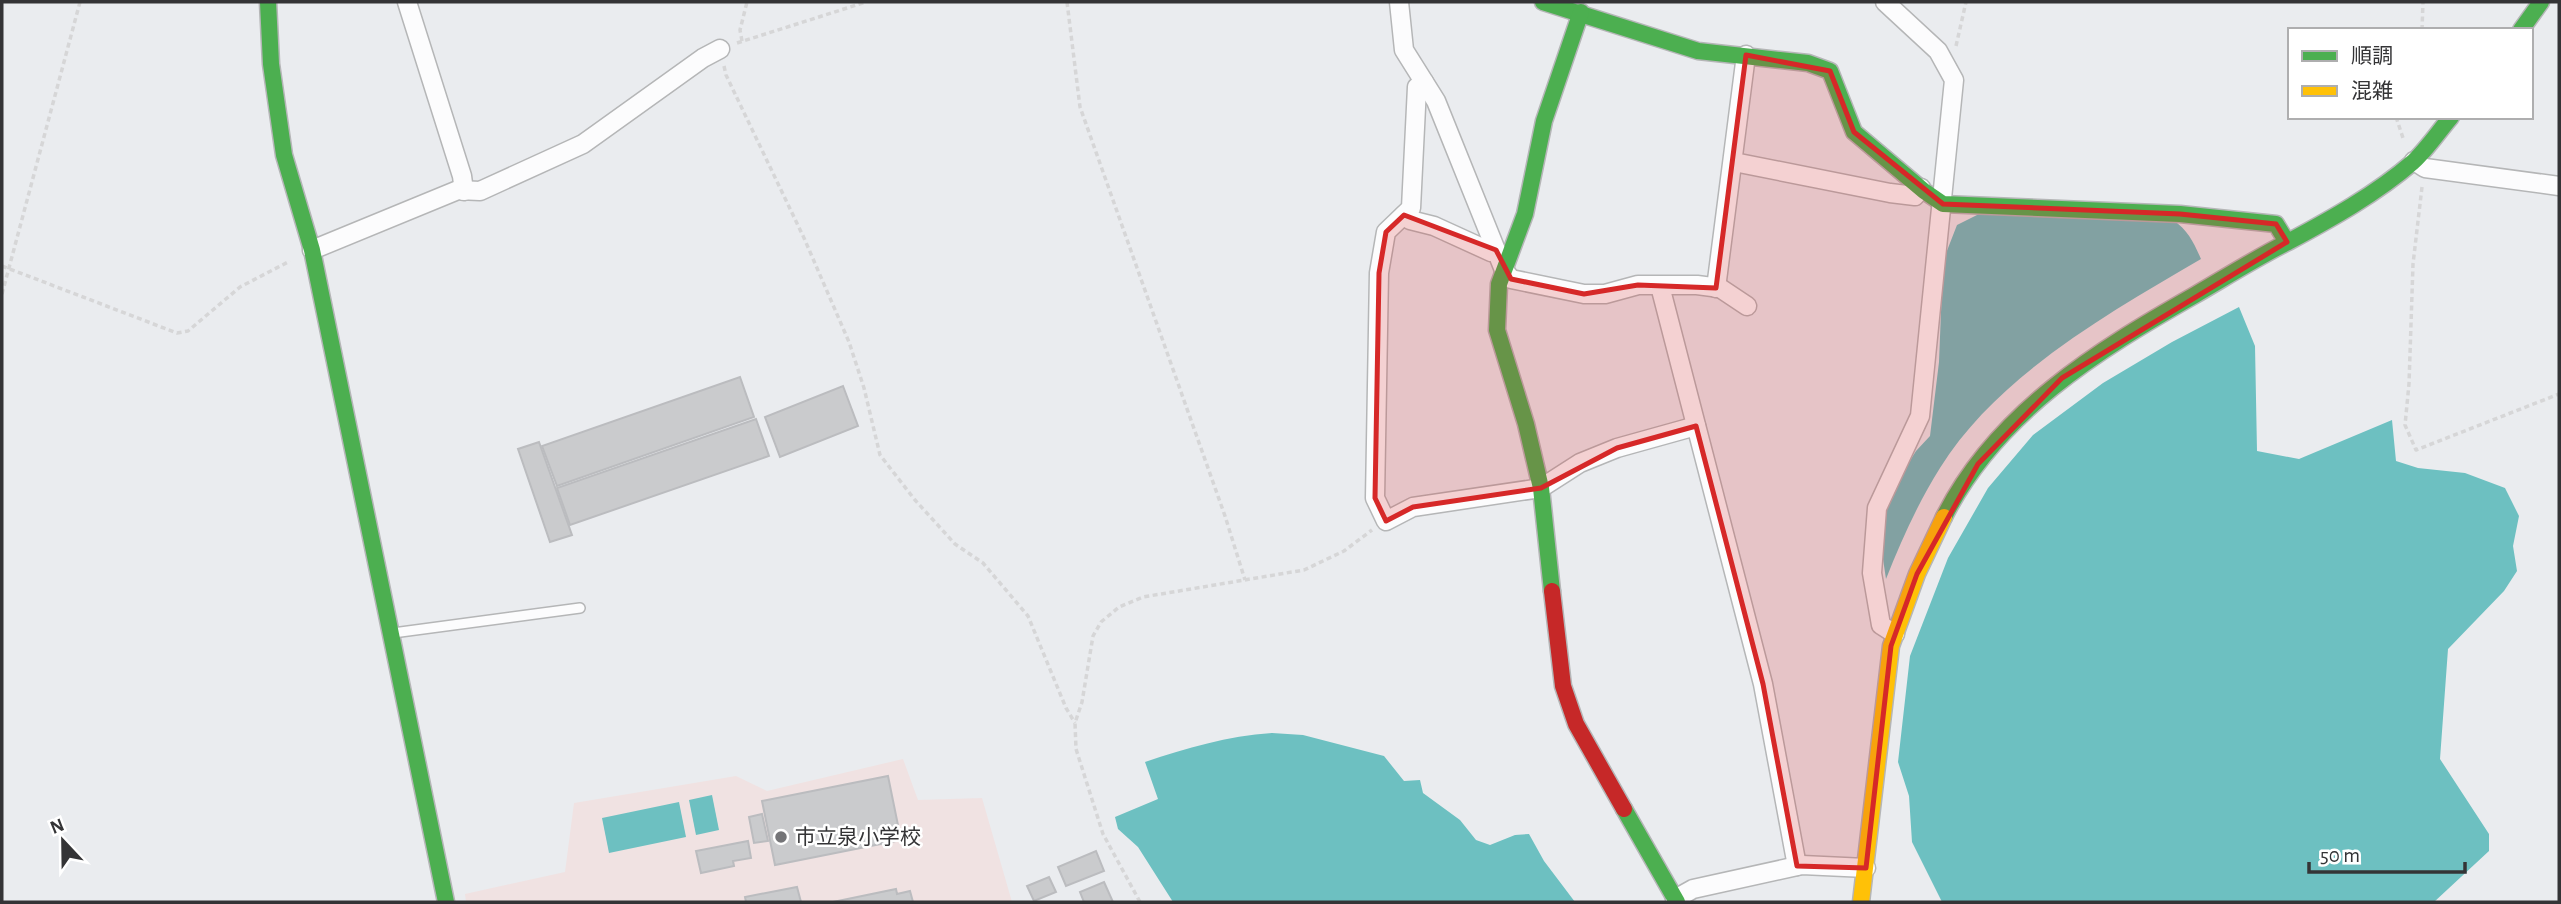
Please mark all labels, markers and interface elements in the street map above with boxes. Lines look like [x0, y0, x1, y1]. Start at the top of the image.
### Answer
legend [2288, 28, 2533, 119]
text: 順調 [2351, 45, 2393, 67]
text: 混雑 [2351, 80, 2393, 102]
north arrow [28, 806, 98, 876]
text: N [48, 815, 67, 838]
place label: 市立泉小学校 [795, 826, 921, 848]
marker: 市立泉小学校 [773, 829, 789, 845]
scale bar [2309, 830, 2465, 874]
text: 50 m [2320, 845, 2360, 866]

